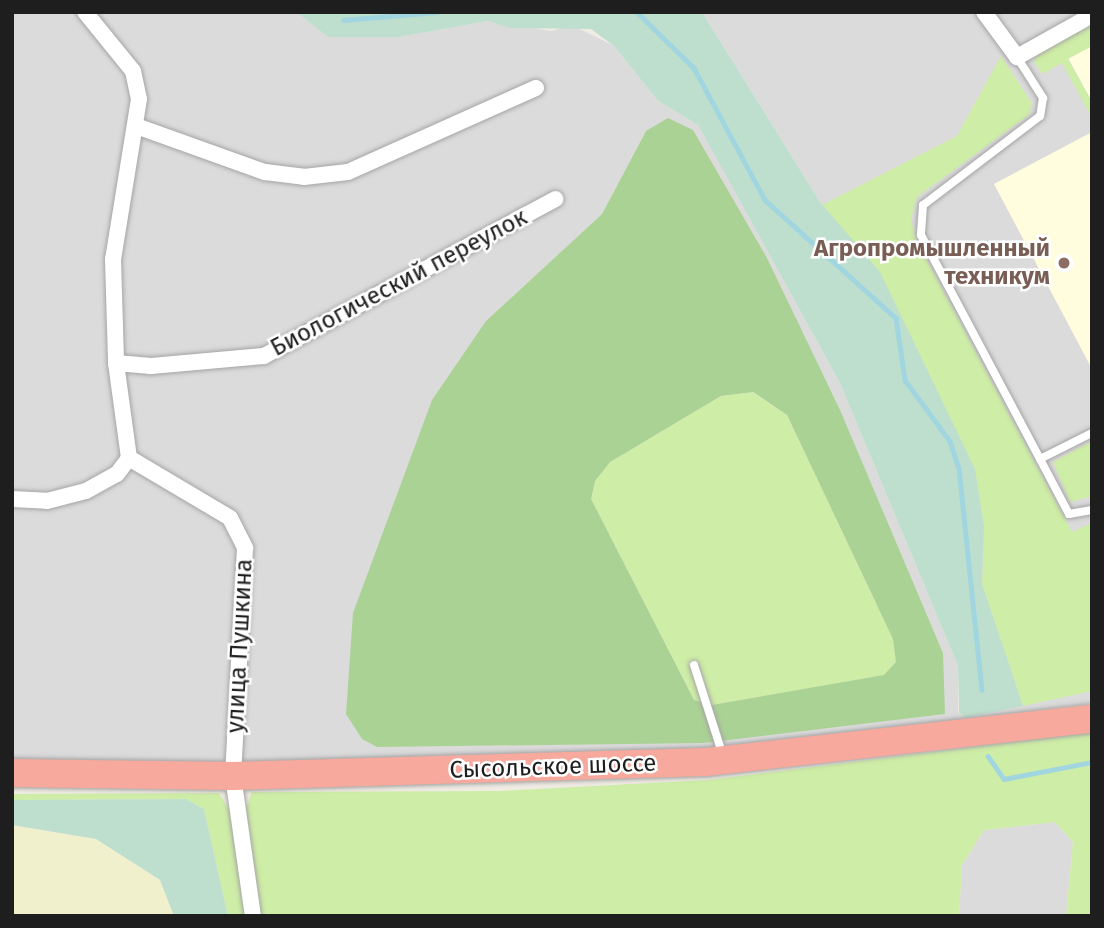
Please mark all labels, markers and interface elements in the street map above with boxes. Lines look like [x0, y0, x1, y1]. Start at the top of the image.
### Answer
street label: Биологический переулок [266, 203, 532, 363]
place label: Агропромышленный техникум [814, 235, 1050, 291]
marker: Агропромышленный техникум [1056, 255, 1072, 271]
street label: улица Пушкина [221, 558, 259, 734]
street label: Сысольское шоссе [449, 749, 657, 785]

